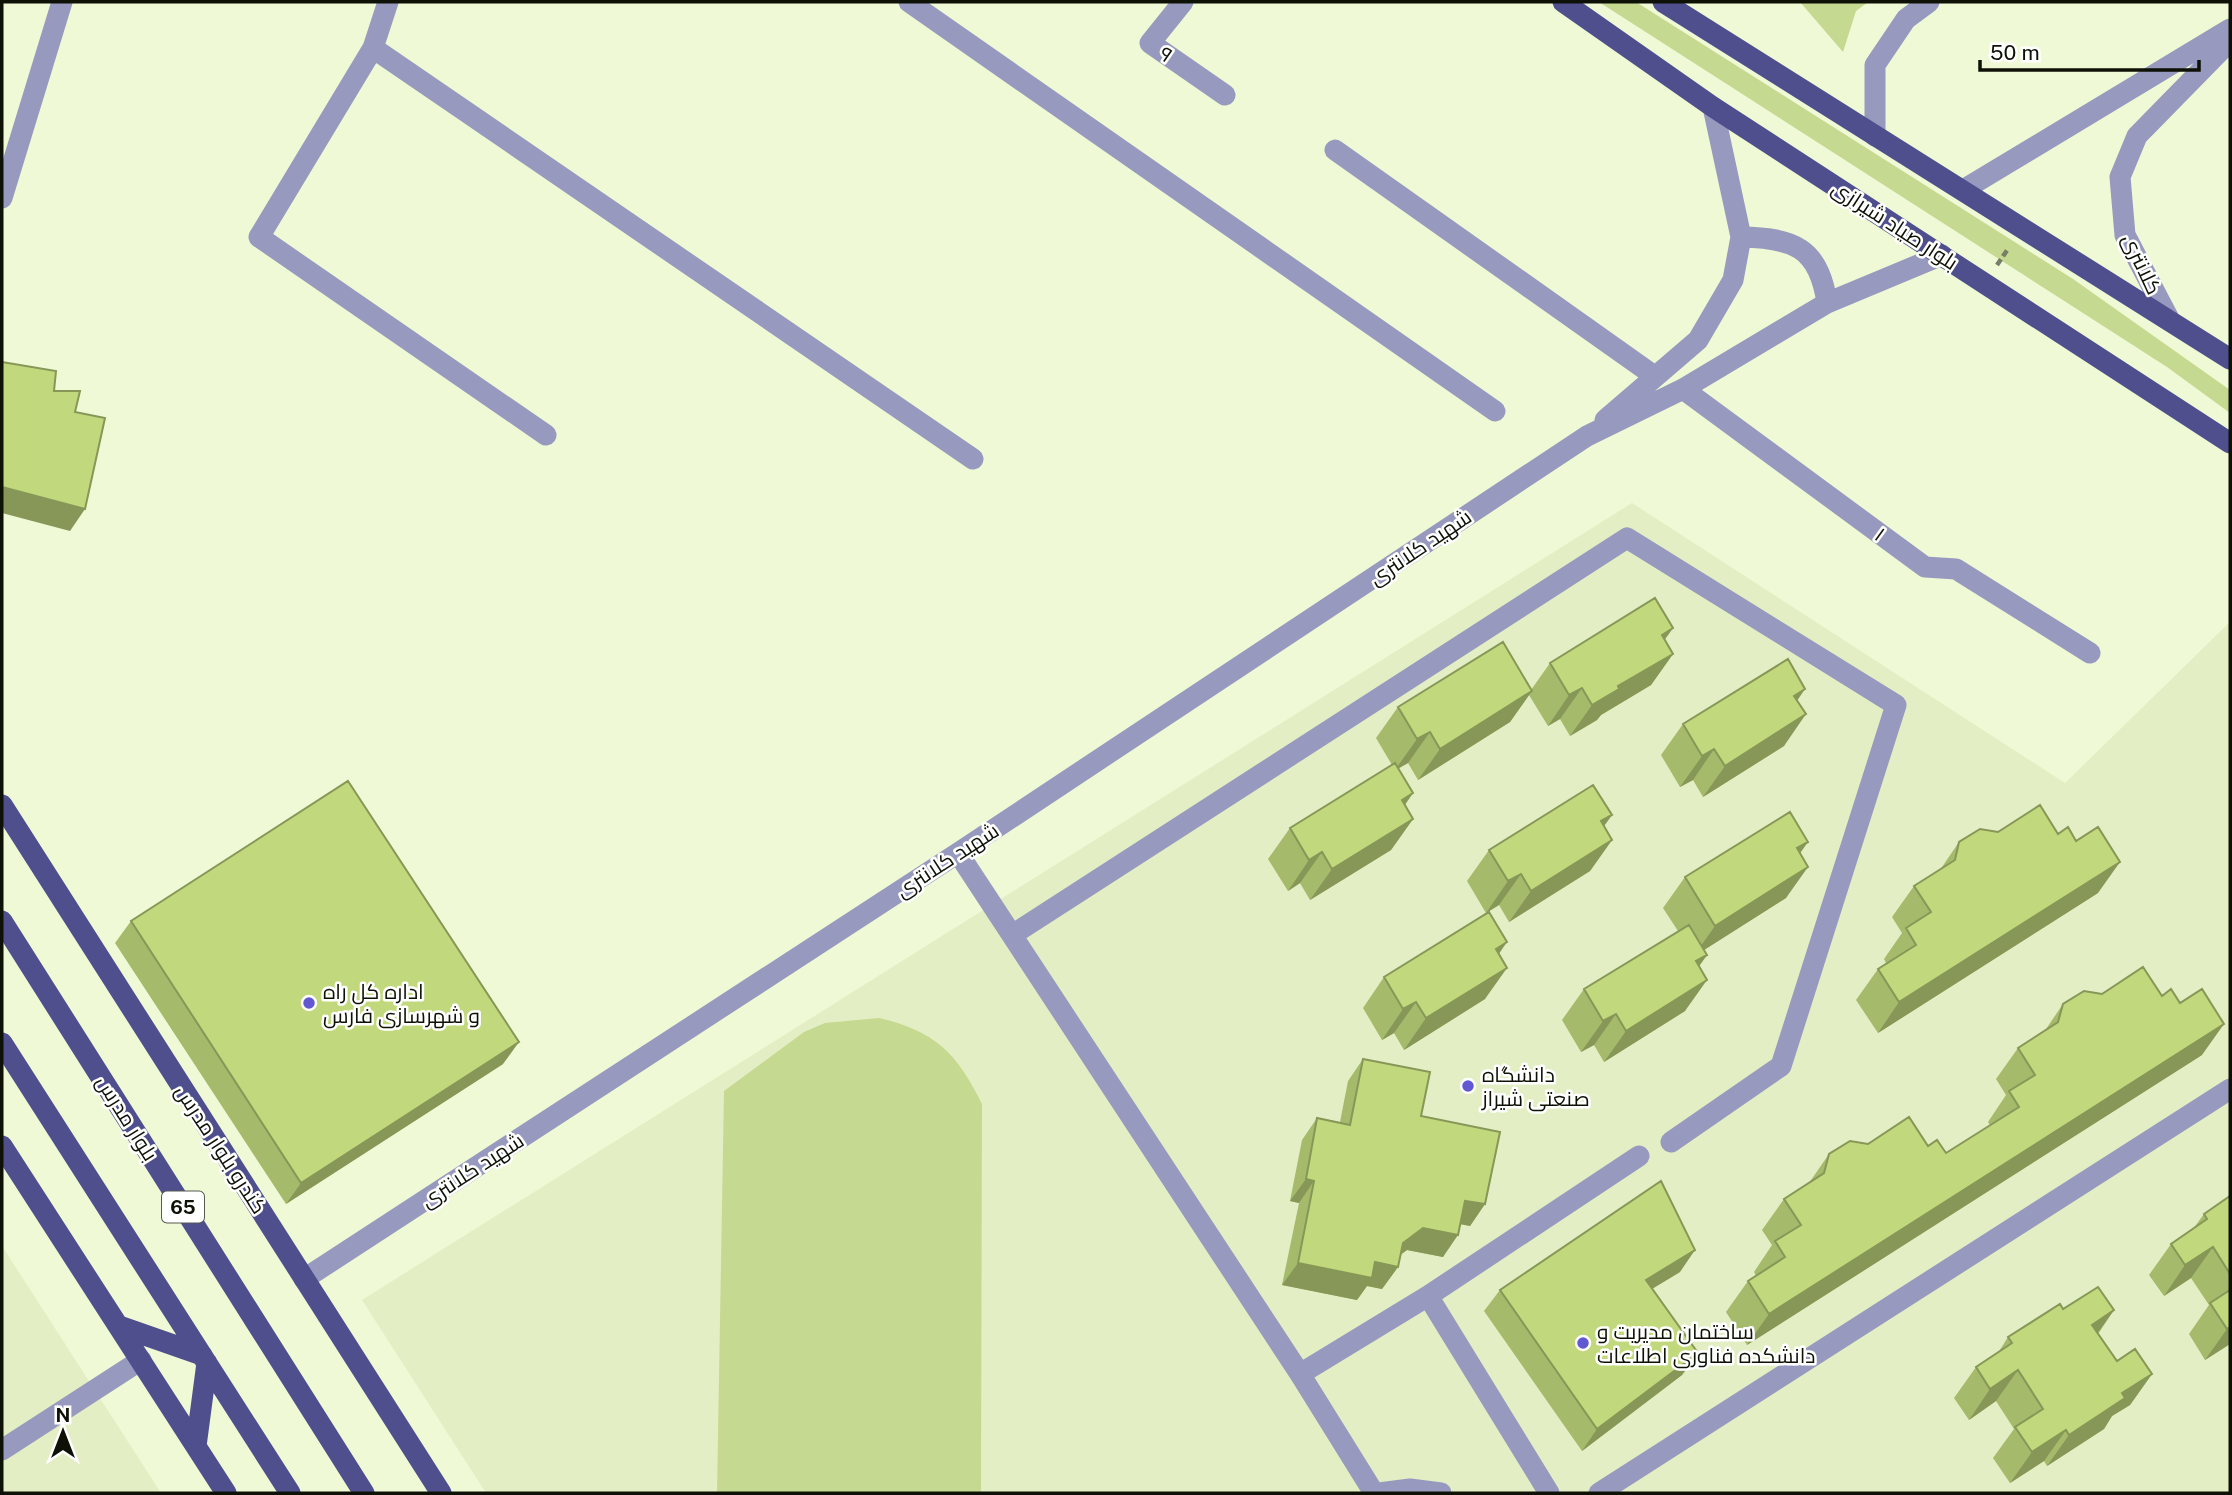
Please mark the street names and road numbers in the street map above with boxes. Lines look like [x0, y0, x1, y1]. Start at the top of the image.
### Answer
street label: ۹ [1154, 41, 1178, 67]
street label: بلوار صیاد شیرازی [1827, 175, 1963, 276]
street label: کلانتری [2116, 230, 2167, 299]
street label: شهید کلانتری [1364, 504, 1476, 591]
street label: ۱ [1870, 522, 1890, 546]
street label: شهید کلانتری [891, 817, 1004, 903]
street label: بلوار مدرس [90, 1071, 163, 1166]
street label: کندرو بلوار مدرس [169, 1080, 272, 1219]
street label: شهید کلانتری [416, 1127, 529, 1213]
road number: 65 [162, 1191, 204, 1222]

